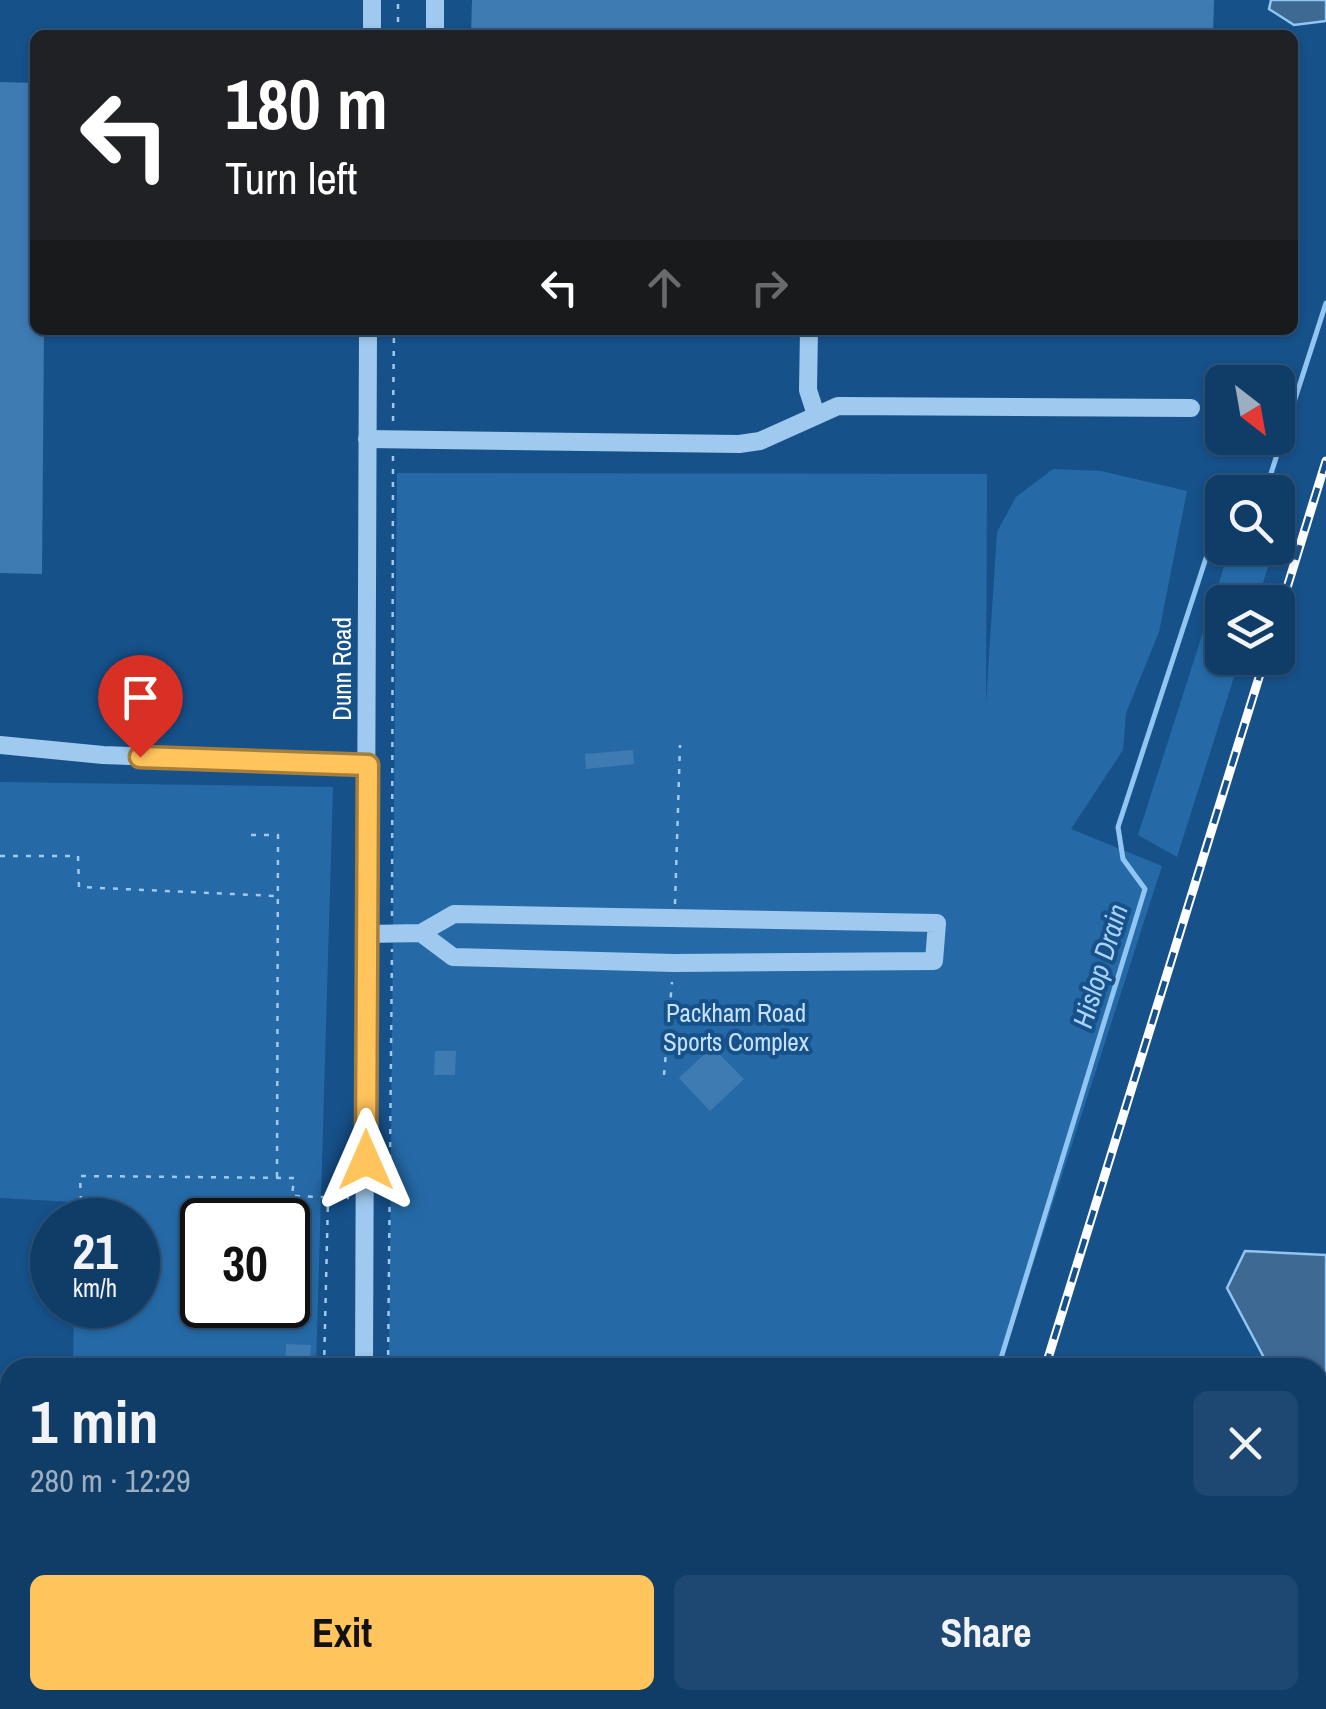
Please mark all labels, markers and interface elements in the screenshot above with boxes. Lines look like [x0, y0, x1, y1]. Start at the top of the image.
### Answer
text: 180 m [225, 57, 388, 151]
icon: left [60, 70, 190, 200]
text: Turn left [225, 147, 357, 208]
icon: left [532, 260, 587, 315]
icon: ahead [637, 260, 692, 315]
icon: right [742, 260, 797, 315]
north arrow [1205, 365, 1295, 455]
map controls [1205, 365, 1295, 675]
button: search [1205, 475, 1295, 565]
button: layers [1205, 585, 1295, 675]
street label: Dunn Road [325, 617, 359, 721]
pin [98, 655, 183, 758]
icon: arrive [113, 670, 168, 725]
water label: Hislop Drain [1063, 899, 1137, 1033]
park label: Packham Road Sports Complex [663, 996, 810, 1059]
position arrow [314, 1108, 418, 1212]
speed limit sign: 30 [180, 1198, 310, 1328]
text: 21 [72, 1217, 118, 1285]
text: km/h [73, 1271, 117, 1305]
text: 1 min [30, 1381, 159, 1462]
button: close [1193, 1391, 1298, 1496]
text: 280 m · 12:29 [30, 1459, 190, 1502]
button: Exit [30, 1575, 654, 1690]
button: Share [674, 1575, 1298, 1690]

